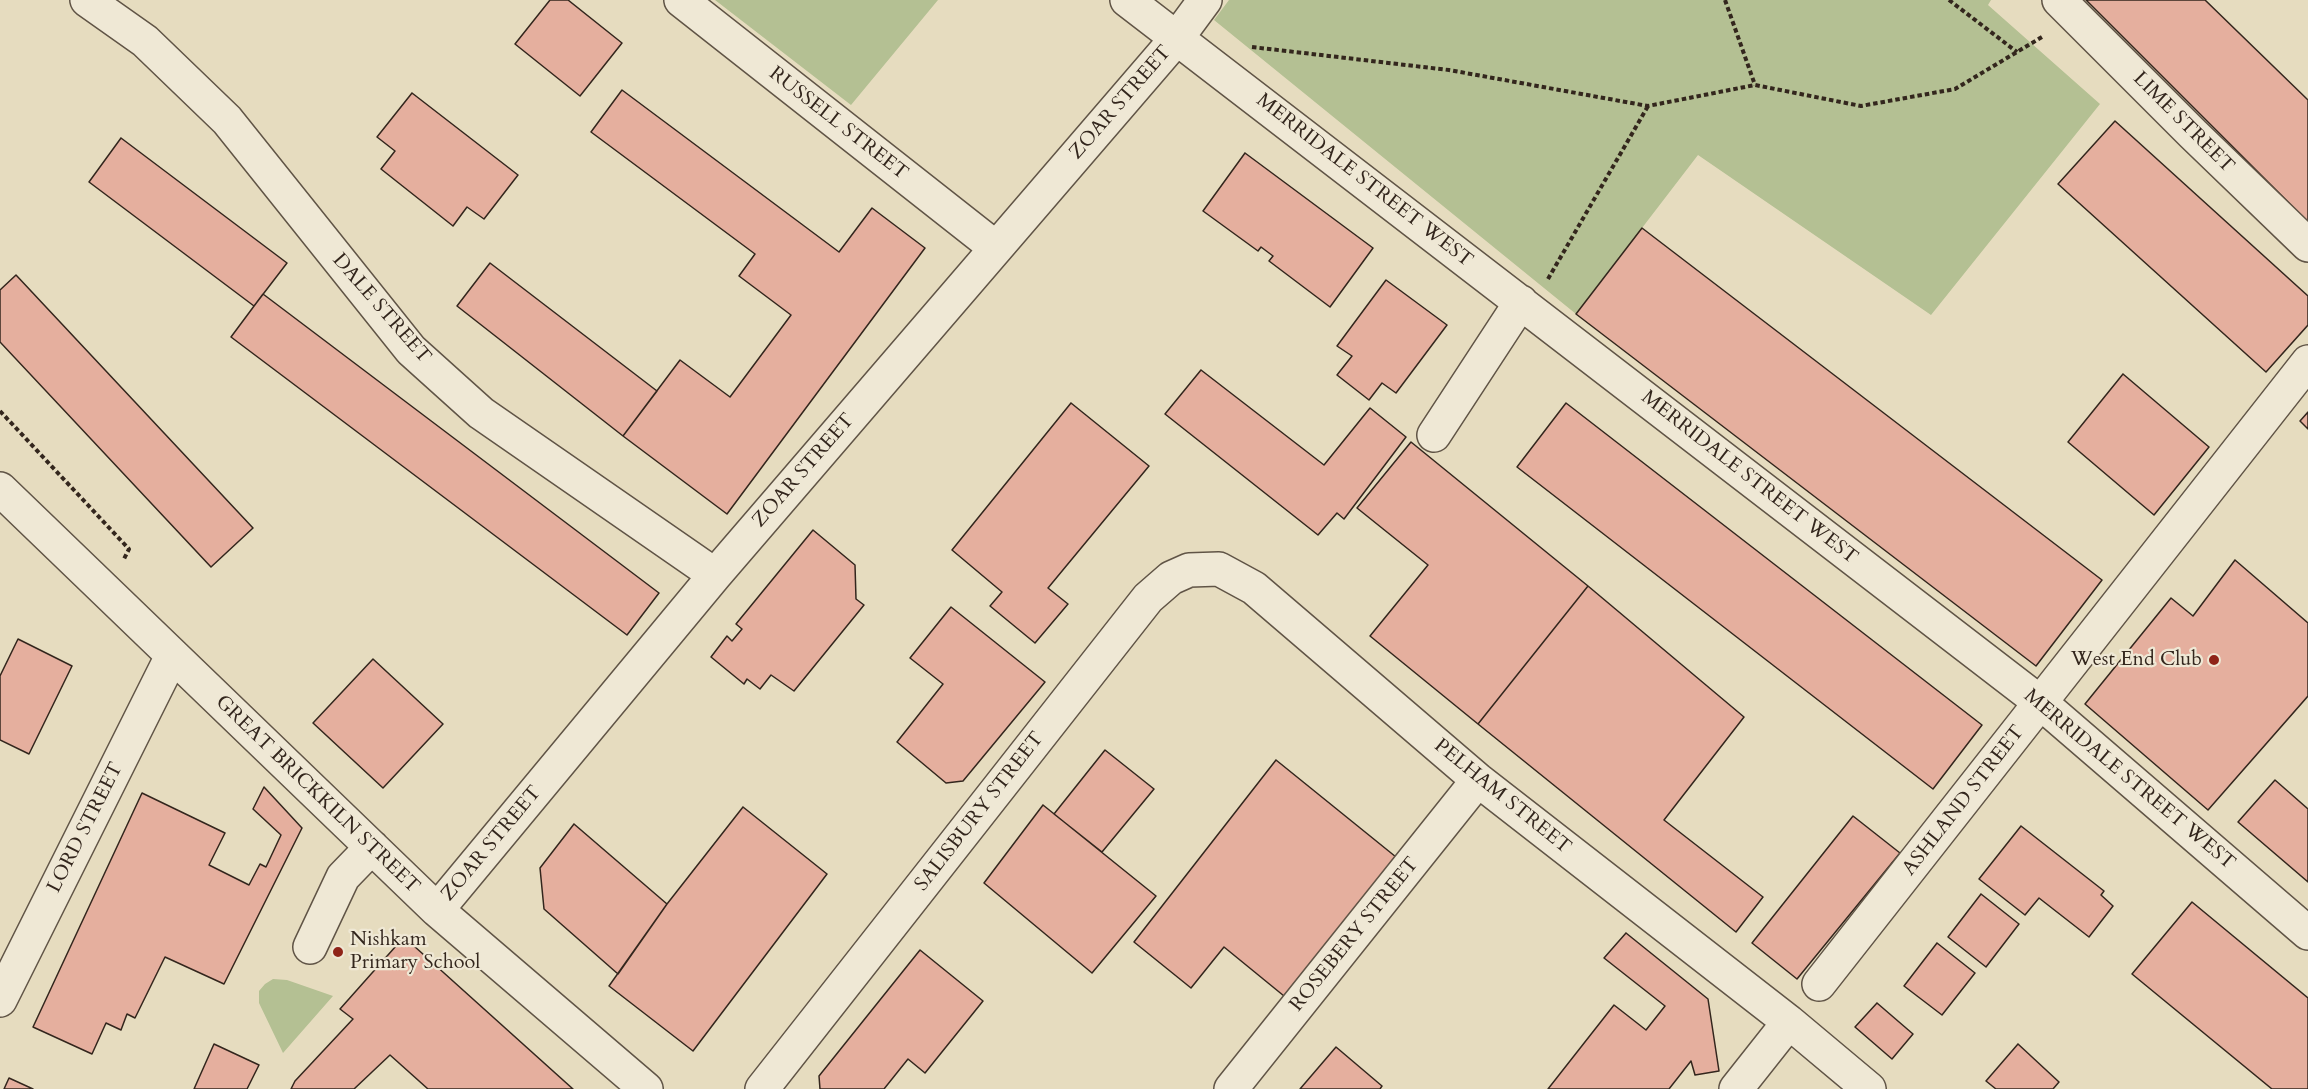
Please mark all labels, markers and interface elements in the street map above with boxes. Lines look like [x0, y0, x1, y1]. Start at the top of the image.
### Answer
street label: ZOAR STREET [1065, 41, 1177, 165]
street label: RUSSELL STREET [764, 62, 912, 186]
street label: LIME STREET [2127, 67, 2239, 179]
street label: MERRIDALE STREET WEST [1251, 89, 1477, 273]
street label: DALE STREET [327, 249, 435, 369]
street label: MERRIDALE STREET WEST [1636, 386, 1862, 570]
street label: ZOAR STREET [748, 409, 860, 533]
place label: West End Club [2071, 648, 2202, 672]
marker: West End Club [2207, 653, 2221, 667]
street label: MERRIDALE STREET WEST [2018, 685, 2240, 875]
street label: GREAT BRICKKILN STREET [210, 691, 424, 899]
street label: ASHLAND STREET [1898, 721, 2030, 881]
street label: SALISBURY STREET [910, 728, 1050, 896]
street label: PELHAM STREET [1429, 734, 1575, 860]
street label: LORD STREET [43, 759, 129, 897]
street label: ZOAR STREET [437, 782, 547, 906]
street label: ROSEBERY STREET [1285, 853, 1425, 1017]
place label: Nishkam Primary School [350, 928, 480, 975]
marker: Nishkam Primary School [331, 945, 345, 959]

